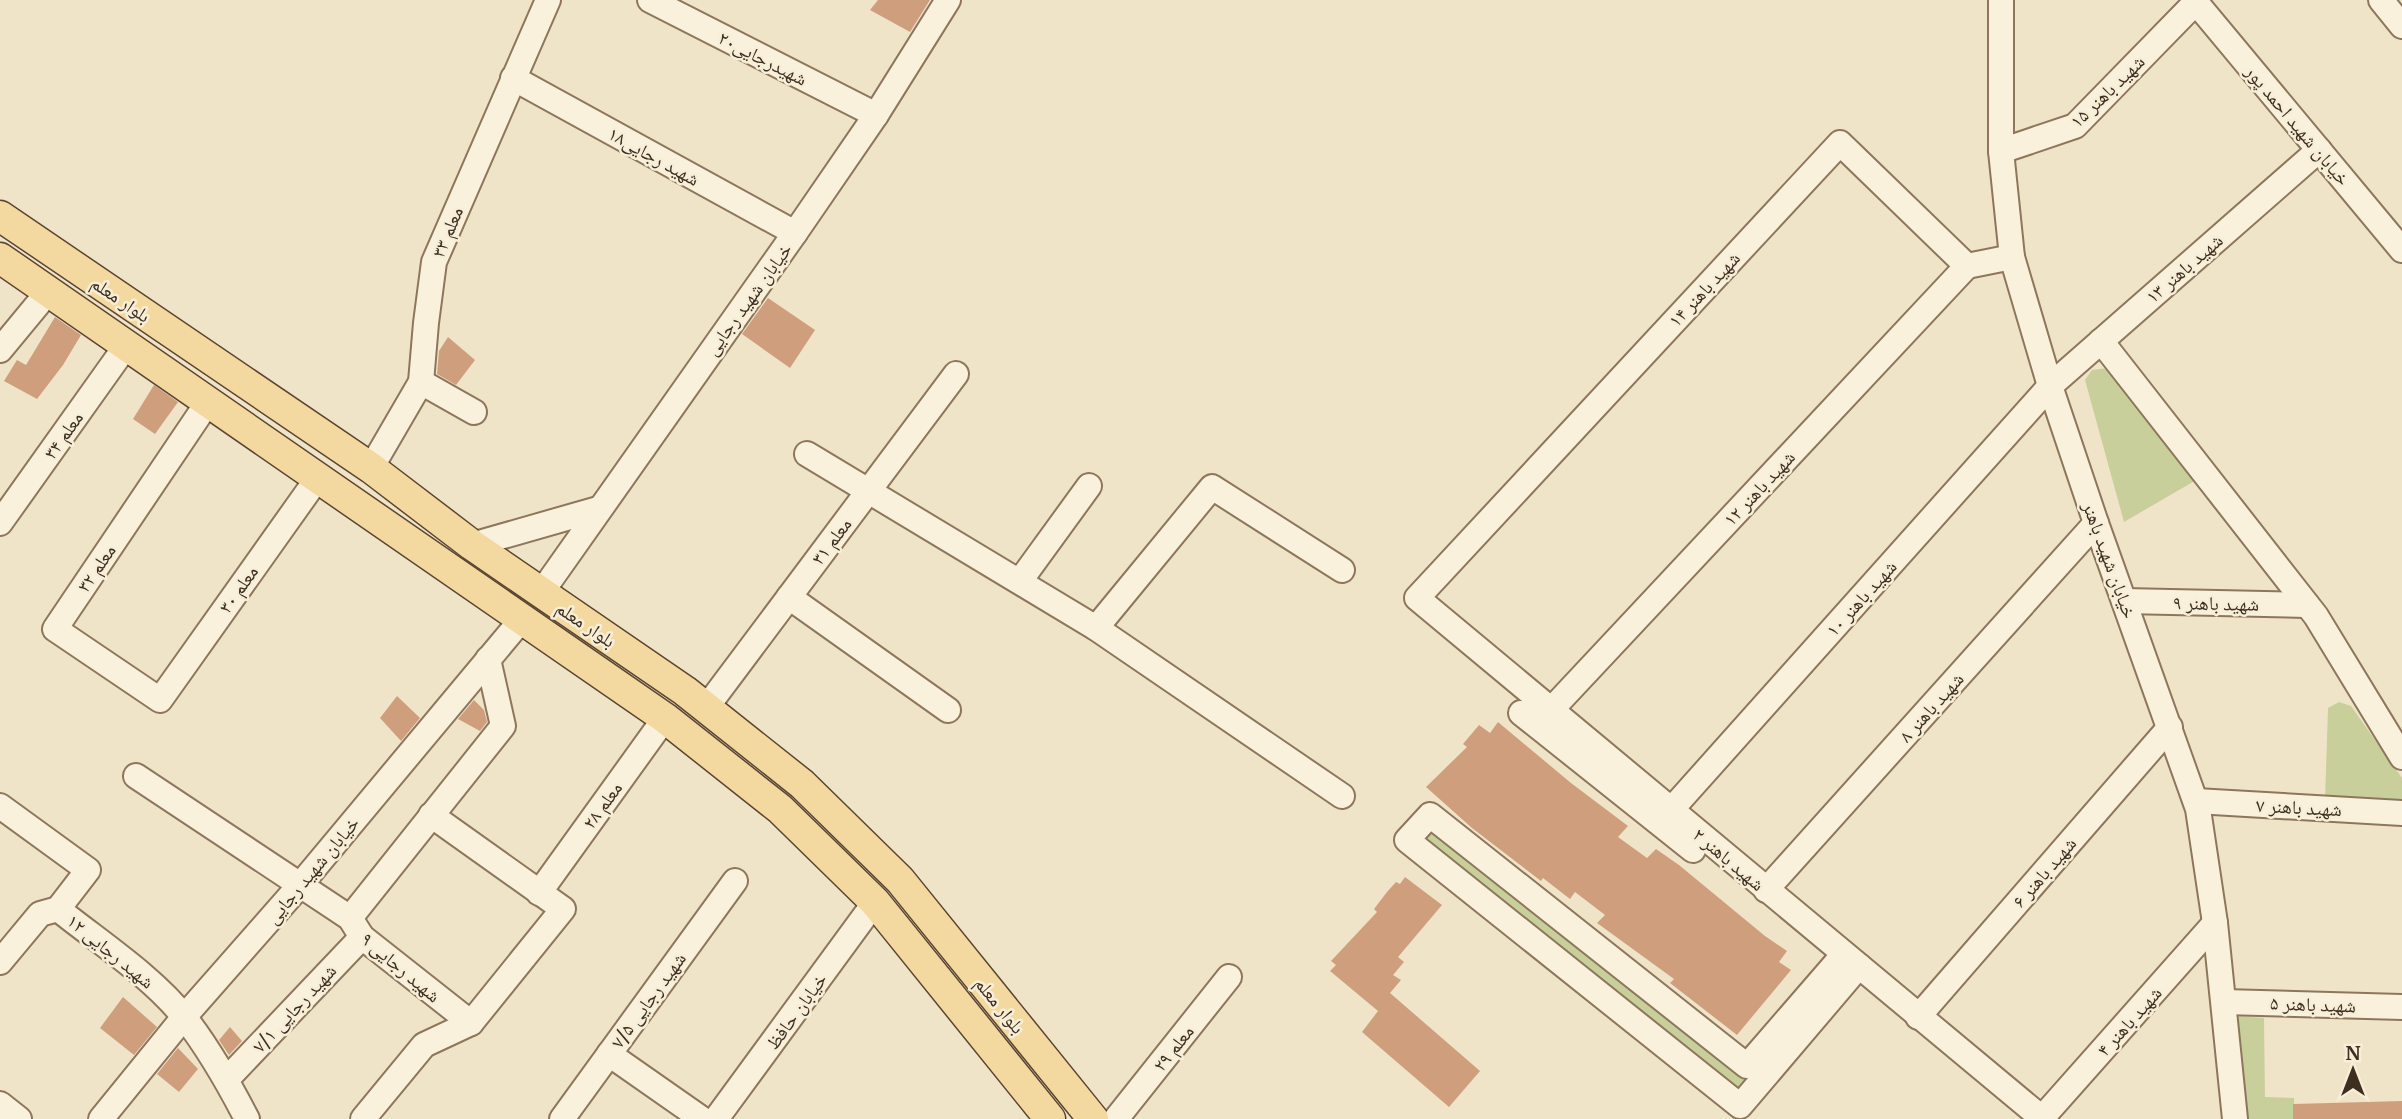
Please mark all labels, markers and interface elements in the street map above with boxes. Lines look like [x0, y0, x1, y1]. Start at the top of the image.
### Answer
street label: شهیدرجایی۲۰ [715, 25, 811, 91]
street label: شهید باهنر ۱۵ [2065, 50, 2149, 132]
street label: خیابان شهید احمد پور [2240, 59, 2355, 190]
street label: شهید رجایی۱۸ [604, 121, 704, 191]
street label: معلم ۳۳ [426, 203, 469, 261]
street label: شهید باهنر ۱۳ [2140, 228, 2228, 308]
street label: خیابان شهید رجایی [699, 238, 797, 360]
street label: شهید باهنر ۱۴ [1663, 246, 1745, 332]
street label: بلوار معلم [86, 270, 155, 328]
street label: معلم ۳۴ [38, 406, 89, 464]
street label: شهید باهنر ۱۲ [1718, 445, 1800, 531]
street label: خیابان شهید باهنر [2077, 497, 2142, 622]
street label: معلم ۳۱ [806, 513, 857, 570]
street label: معلم ۳۲ [71, 539, 122, 597]
street label: شهید باهنر ۱۰ [1820, 555, 1902, 641]
street label: معلم ۳۰ [213, 560, 264, 618]
street label: شهید باهنر ۹ [2173, 590, 2259, 616]
street label: بلوار معلم [551, 595, 620, 653]
street label: شهید باهنر ۸ [1893, 667, 1969, 747]
street label: معلم ۲۸ [577, 777, 628, 834]
street label: شهید باهنر ۷ [2255, 793, 2343, 821]
street label: خیابان شهید رجایی [260, 811, 364, 929]
street label: شهید باهنر ۲ [1688, 822, 1770, 896]
street label: شهید باهنر ۶ [2007, 832, 2081, 912]
street label: شهید رجایی ۱۲ [62, 908, 160, 994]
street label: شهید رجایی ۹ [356, 927, 446, 1007]
street label: شهید رجایی ۷/۵ [605, 947, 691, 1053]
street label: شهید رجایی ۷/۱ [247, 959, 341, 1057]
street label: خیابان حافظ [760, 968, 832, 1054]
street label: بلوار معلم [969, 972, 1030, 1039]
street label: شهید باهنر ۴ [2091, 981, 2167, 1061]
street label: شهید باهنر ۵ [2270, 991, 2356, 1017]
street label: معلم ۲۹ [1147, 1020, 1199, 1077]
north arrow [2318, 1035, 2388, 1105]
text: N [2345, 1041, 2361, 1065]

